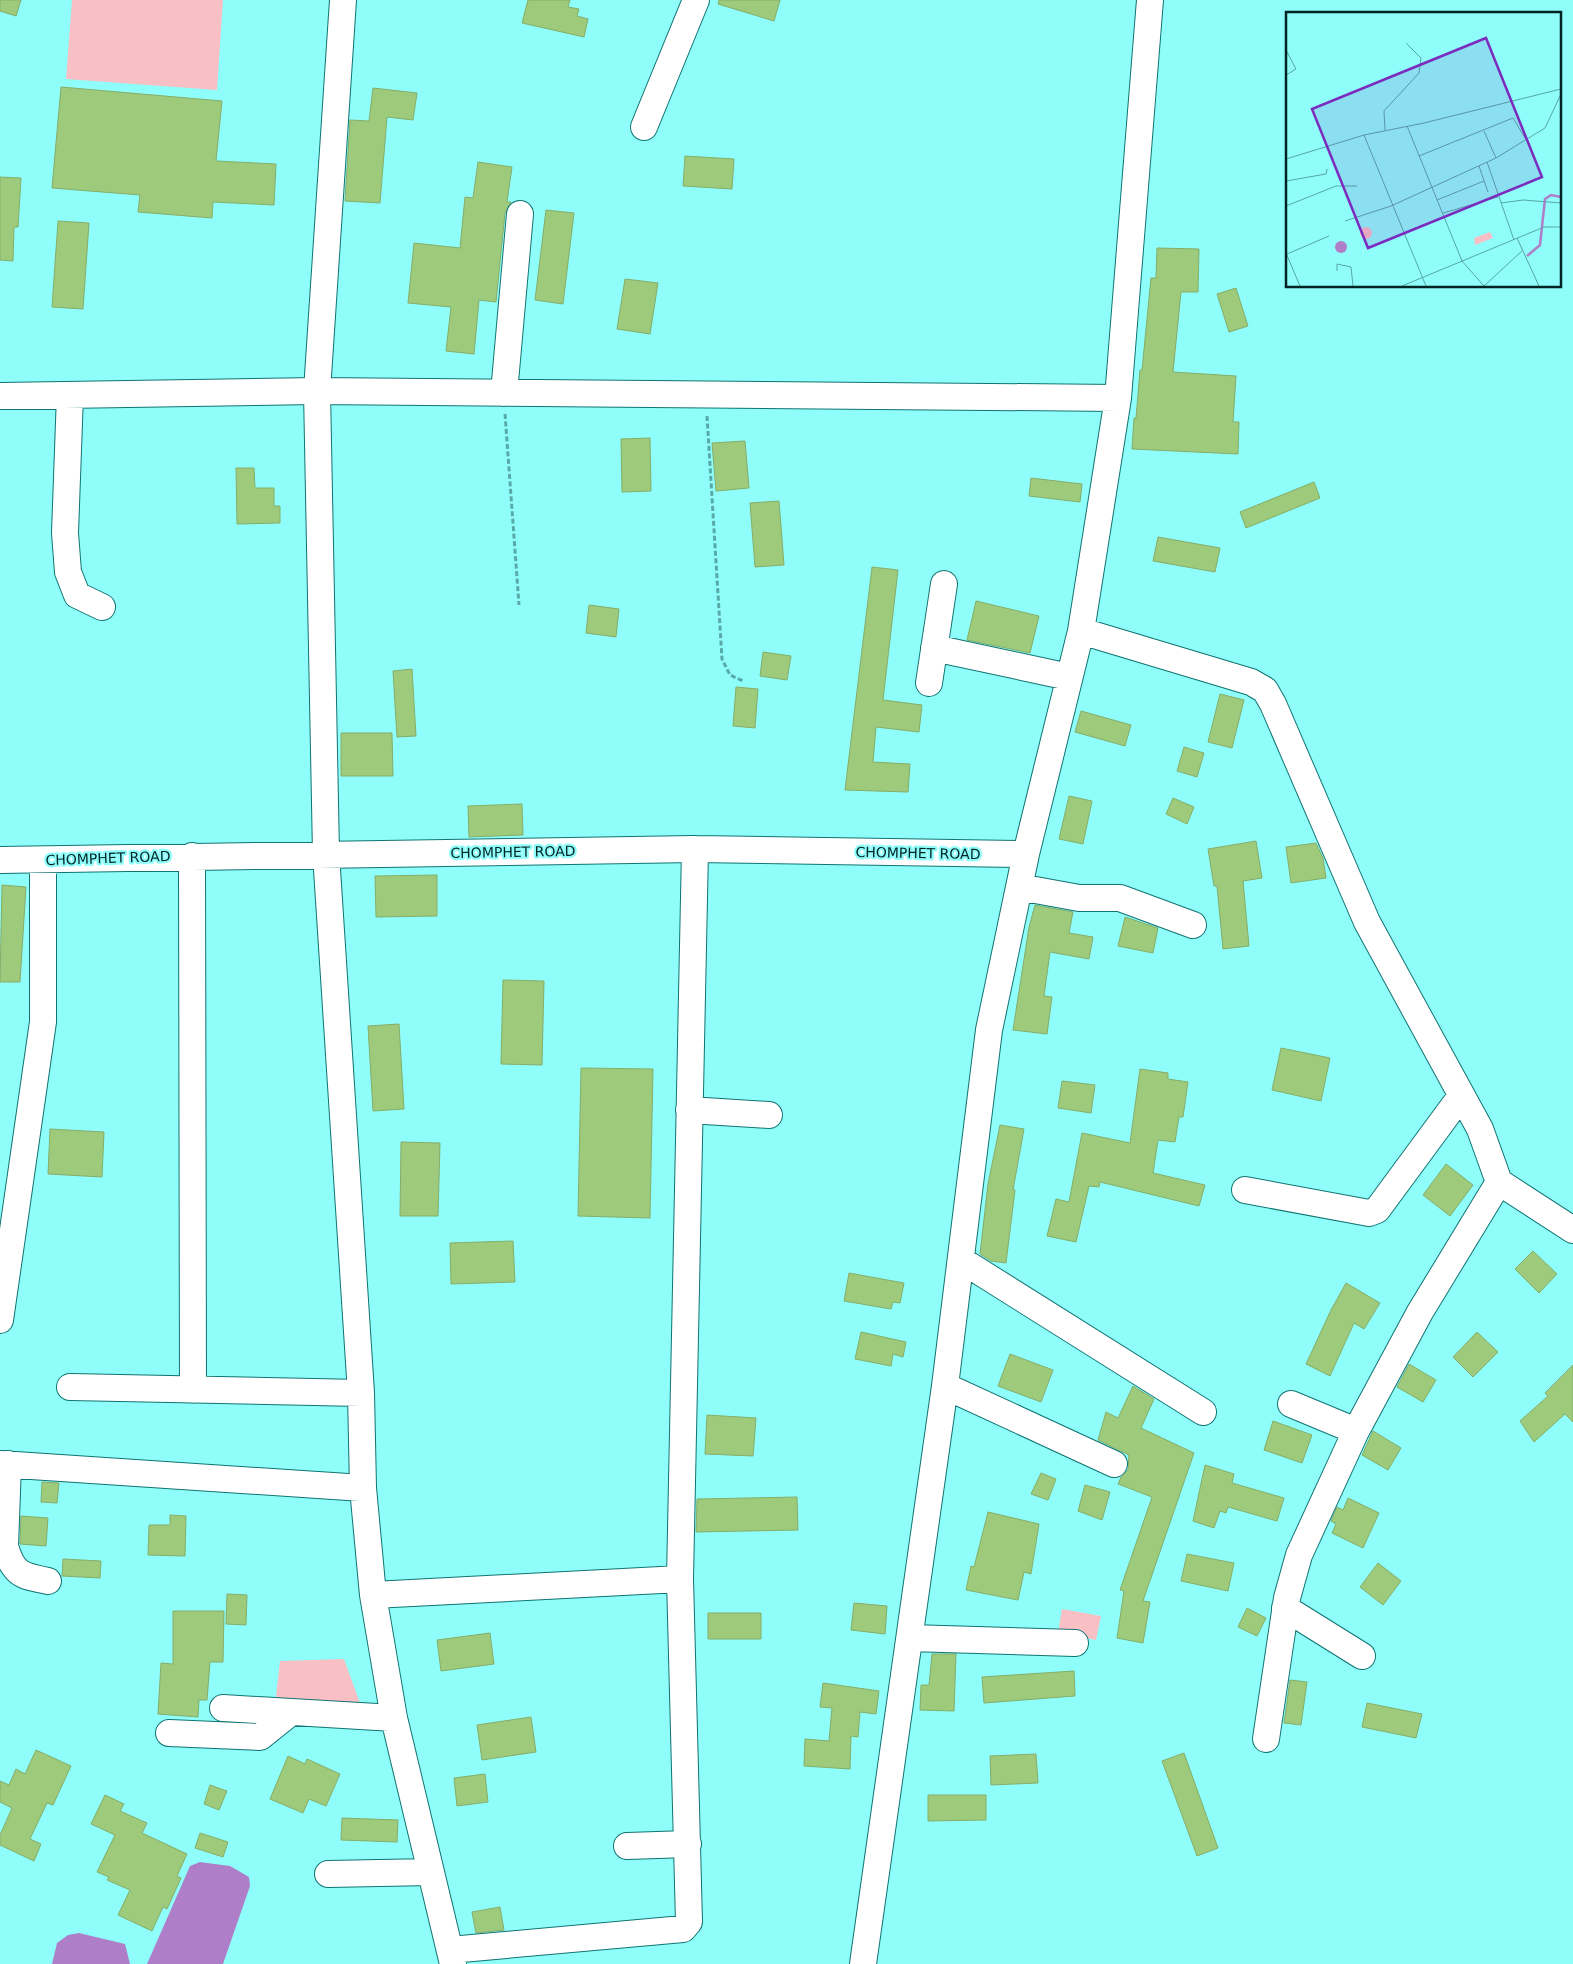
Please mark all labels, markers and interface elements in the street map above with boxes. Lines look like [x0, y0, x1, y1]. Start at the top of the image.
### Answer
inset map [1286, 12, 1560, 288]
street label: CHOMPHET ROAD [450, 843, 576, 861]
street label: CHOMPHET ROAD [855, 844, 981, 862]
street label: CHOMPHET ROAD [45, 848, 171, 868]

